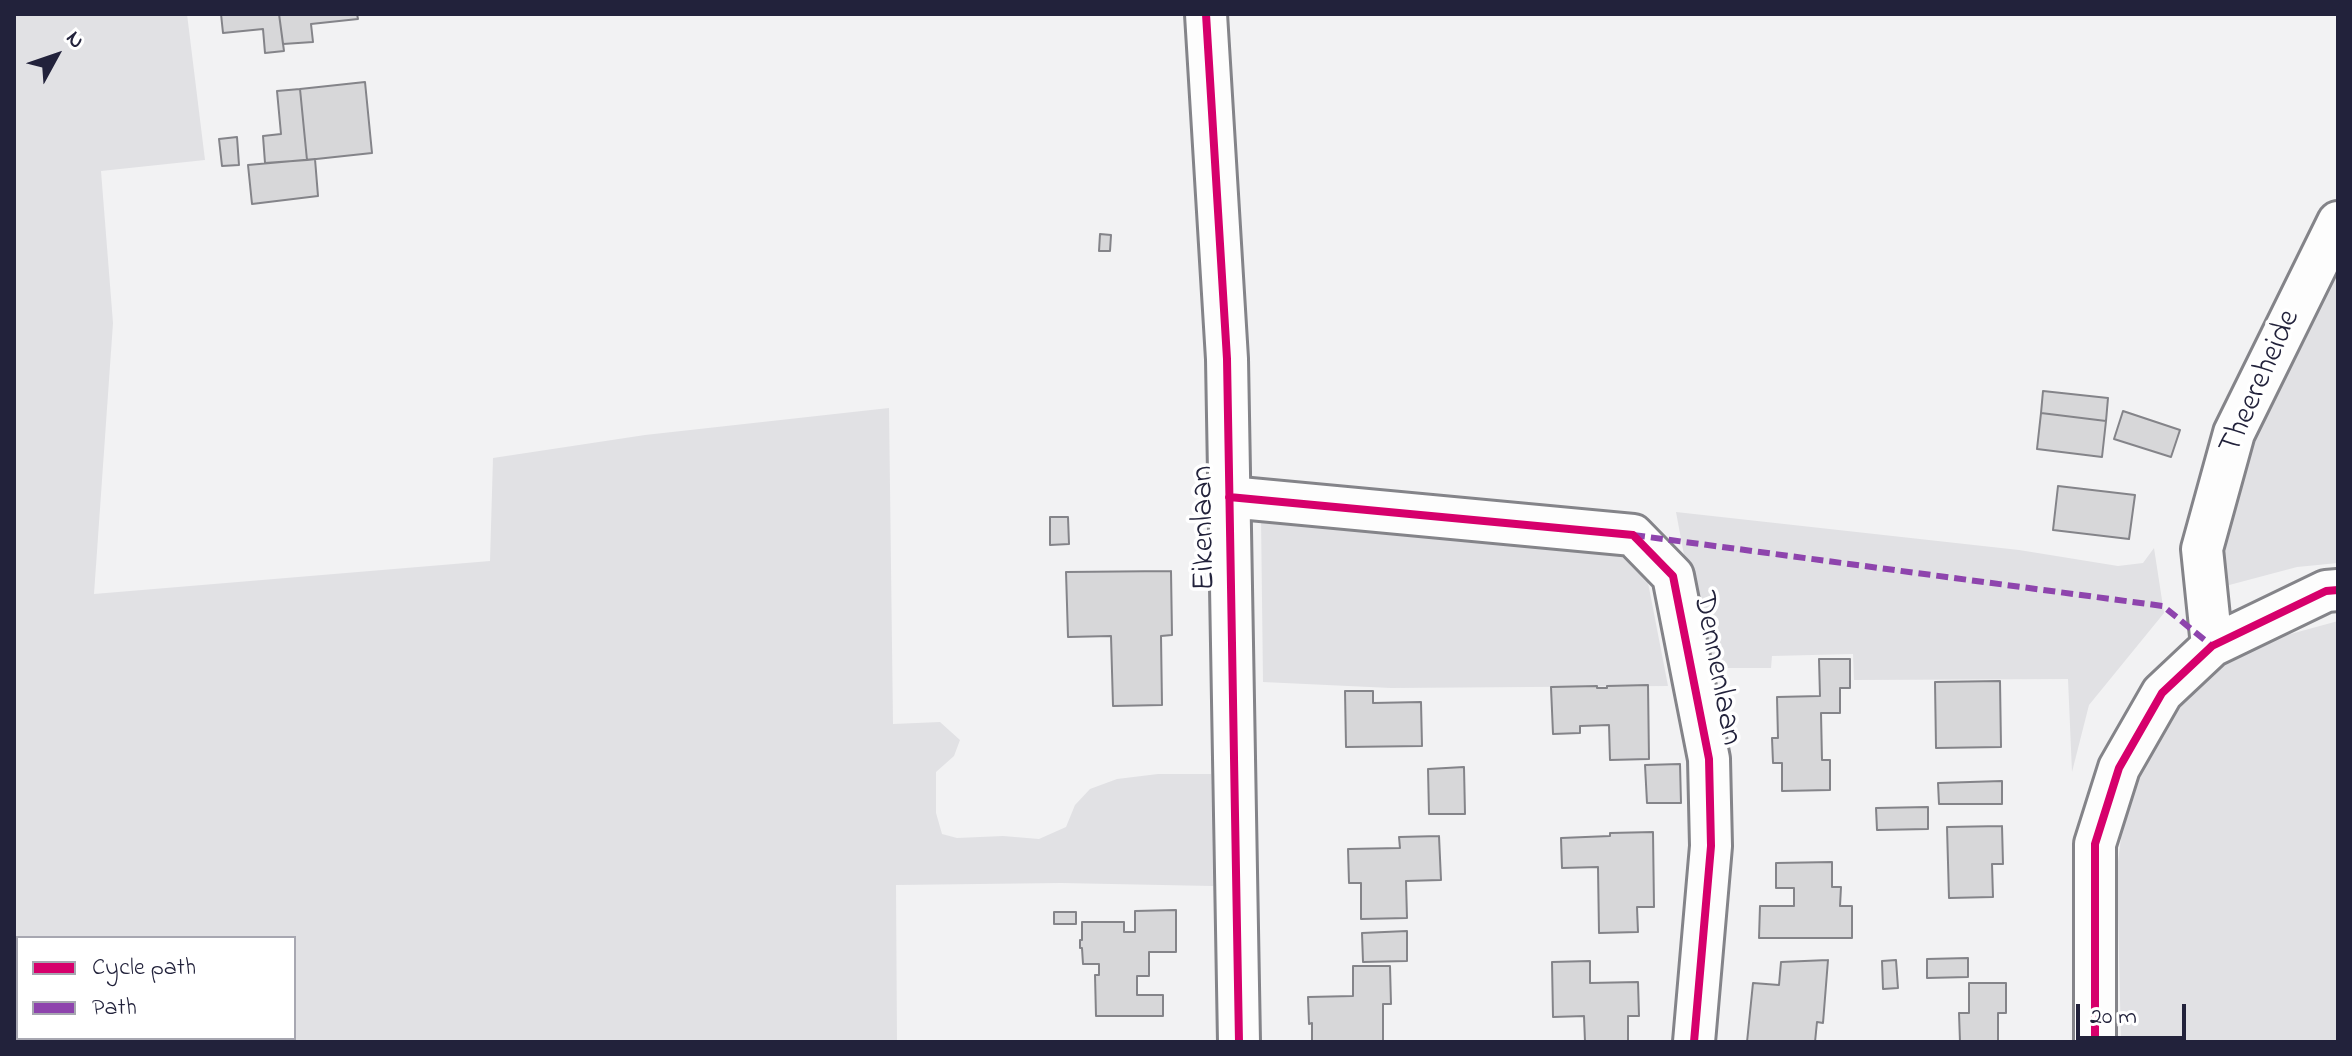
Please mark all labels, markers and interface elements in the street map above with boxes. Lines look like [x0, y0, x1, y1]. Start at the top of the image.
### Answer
north arrow [16, 16, 96, 96]
text: N [57, 25, 91, 57]
street label: Theereheide [2213, 305, 2311, 461]
street label: Eikenlaan [1186, 465, 1226, 591]
street label: Dennenlaan [1681, 589, 1749, 749]
legend [16, 936, 296, 1040]
text: Cycle path [92, 951, 196, 986]
scale bar [2080, 988, 2190, 1038]
text: Path [92, 991, 137, 1026]
text: 20 m [2090, 1000, 2137, 1035]

